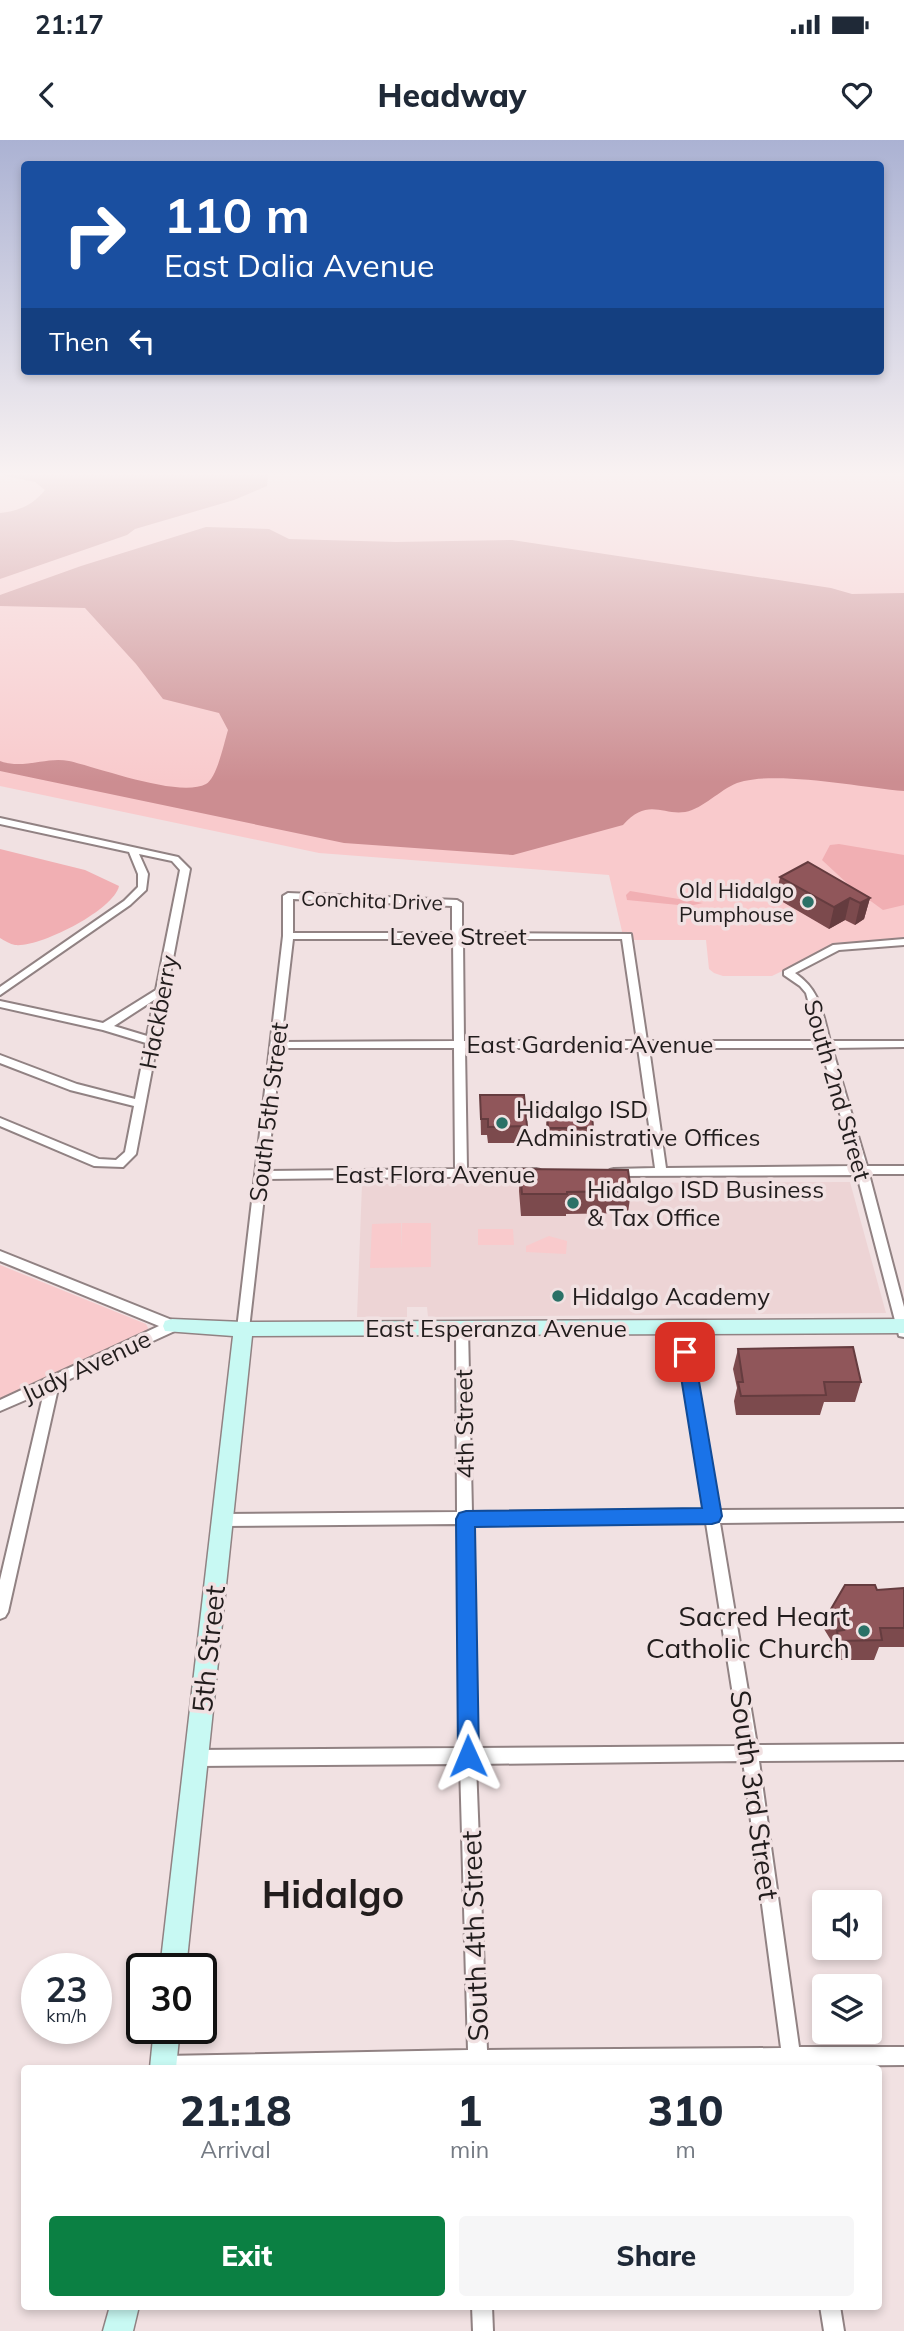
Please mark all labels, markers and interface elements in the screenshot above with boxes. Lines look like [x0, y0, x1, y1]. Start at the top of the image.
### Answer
text: 21:17 [35, 8, 104, 41]
text: Headway [378, 75, 526, 115]
icon: back [28, 76, 66, 114]
icon: heart [838, 76, 876, 114]
text: 110 m [164, 184, 310, 245]
icon: right [49, 189, 140, 280]
text: East Dalia Avenue [164, 245, 434, 285]
icon: left [123, 322, 161, 360]
text: Then [49, 325, 109, 358]
place label: Old Hidalgo Pumphouse [679, 877, 794, 927]
street label: Conchita Drive [301, 885, 443, 915]
marker: Old Hidalgo Pumphouse [800, 894, 816, 910]
street label: Levee Street [389, 921, 527, 951]
street label: Hackberry [132, 952, 184, 1071]
street label: South 2nd Street [798, 996, 878, 1184]
street label: South 5th Street [242, 1020, 294, 1204]
street label: East Gardenia Avenue [467, 1029, 713, 1059]
place label: Hidalgo ISD Administrative Offices [516, 1094, 760, 1152]
marker: Hidalgo ISD Administrative Offices [494, 1115, 510, 1131]
street label: East Flora Avenue [335, 1159, 535, 1189]
place label: Hidalgo ISD Business & Tax Office [587, 1174, 824, 1232]
marker: Hidalgo ISD Business & Tax Office [565, 1195, 581, 1211]
place label: Hidalgo Academy [572, 1281, 770, 1311]
marker: Hidalgo Academy [550, 1288, 566, 1304]
street label: East Esperanza Avenue [365, 1313, 627, 1343]
pin [655, 1322, 715, 1382]
street label: Judy Avenue [17, 1323, 155, 1409]
icon: arrive [666, 1333, 704, 1371]
street label: 4th Street [448, 1369, 480, 1479]
street label: 5th Street [184, 1583, 232, 1714]
place label: Sacred Heart Catholic Church [646, 1598, 850, 1665]
marker: Sacred Heart Catholic Church [856, 1623, 872, 1639]
street label: South 3rd Street [723, 1688, 787, 1902]
position arrow [431, 1719, 505, 1793]
street label: South 4th Street [453, 1830, 495, 2042]
district label: Hidalgo [262, 1870, 404, 1918]
map controls [812, 1890, 882, 2044]
button: sound [812, 1890, 882, 1960]
speed limit sign: 30 [126, 1953, 217, 2044]
text: 23 [45, 1967, 88, 2011]
button: layers [812, 1974, 882, 2044]
text: km/h [46, 2004, 87, 2027]
text: 21:18 [180, 2084, 291, 2137]
text: 1 [457, 2084, 482, 2137]
text: 310 [648, 2084, 723, 2137]
text: Arrival [200, 2135, 271, 2164]
text: min [450, 2135, 489, 2164]
text: m [675, 2135, 696, 2164]
button: Exit [49, 2216, 445, 2296]
button: Share [459, 2216, 854, 2296]

